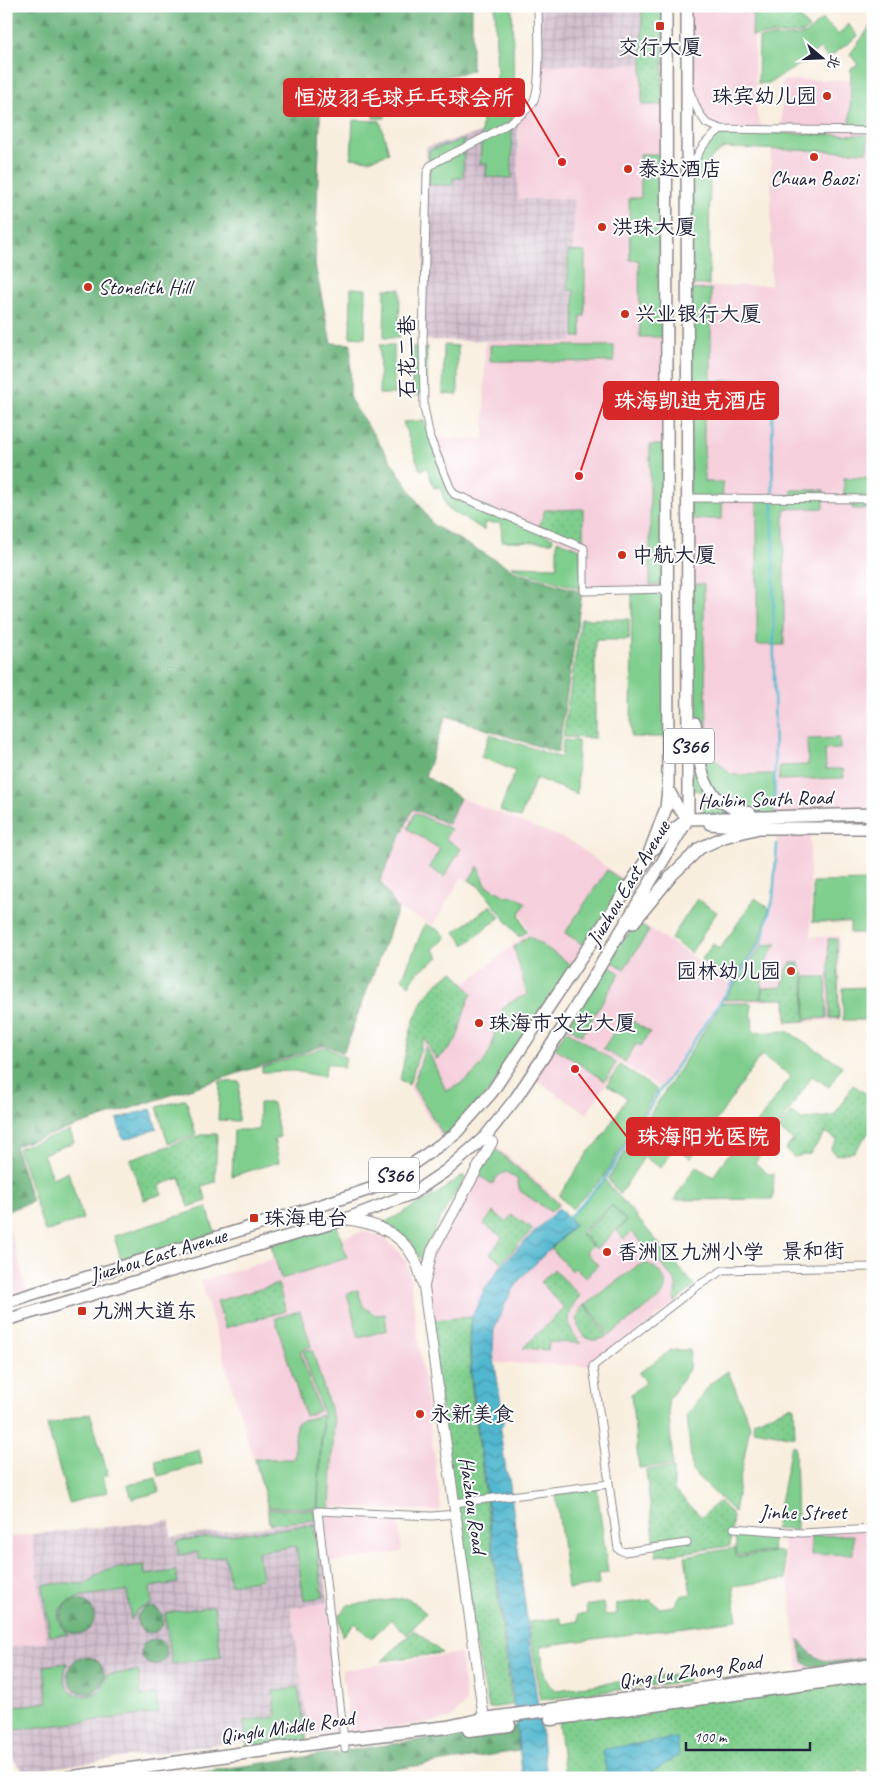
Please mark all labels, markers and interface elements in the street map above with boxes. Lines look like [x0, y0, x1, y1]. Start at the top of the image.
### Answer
marker: 交行大厦 [654, 20, 666, 32]
north arrow [796, 32, 846, 82]
place label: 交行大厦 [618, 34, 702, 60]
text: 北 [824, 53, 844, 71]
callout: 恒波羽毛球乒乓球会所 [284, 79, 524, 116]
place label: 珠宾幼儿园 [712, 83, 817, 109]
text: 恒波羽毛球乒乓球会所 [294, 84, 514, 112]
marker: 珠宾幼儿园 [821, 90, 833, 102]
marker: Chuan Baozi [808, 151, 820, 163]
place label: 泰达酒店 [638, 156, 722, 182]
marker: 泰达酒店 [622, 163, 634, 175]
place label: Chuan Baozi [770, 165, 861, 191]
place label: 洪珠大厦 [612, 214, 696, 240]
marker: 洪珠大厦 [596, 221, 608, 233]
place label: Stonelith Hill [98, 274, 195, 300]
marker: Stonelith Hill [82, 281, 94, 293]
place label: 兴业银行大厦 [635, 301, 761, 327]
marker: 兴业银行大厦 [619, 308, 631, 320]
street label: 石花二巷 [394, 315, 420, 399]
callout: 珠海凯迪克酒店 [604, 382, 778, 419]
text: 珠海凯迪克酒店 [614, 387, 768, 415]
place label: 中航大厦 [632, 542, 716, 568]
marker: 中航大厦 [616, 549, 628, 561]
road number: S366 [664, 728, 714, 764]
street label: Haibin South Road [697, 784, 837, 814]
street label: Jiuzhou East Avenue [580, 815, 676, 951]
place label: 园林幼儿园 [676, 958, 781, 984]
marker: 园林幼儿园 [785, 965, 797, 977]
place label: 珠海市文艺大厦 [489, 1010, 636, 1036]
marker: 珠海市文艺大厦 [473, 1017, 485, 1029]
callout: 珠海阳光医院 [627, 1118, 779, 1155]
text: 珠海阳光医院 [637, 1123, 769, 1151]
road number: S366 [369, 1158, 419, 1192]
place label: 珠海电台 [264, 1205, 348, 1231]
marker: 珠海电台 [248, 1212, 260, 1224]
street label: Jiuzhou East Avenue [85, 1221, 231, 1288]
street label: 景和街 [781, 1237, 845, 1265]
place label: 香洲区九洲小学 [617, 1239, 764, 1265]
marker: 香洲区九洲小学 [601, 1246, 613, 1258]
place label: 九洲大道东 [92, 1298, 197, 1324]
marker: 九洲大道东 [76, 1305, 88, 1317]
place label: 永新美食 [430, 1401, 514, 1427]
marker: 永新美食 [414, 1408, 426, 1420]
street label: Haizhou Road [453, 1455, 493, 1558]
street label: Jinhe Street [759, 1499, 848, 1525]
street label: Qing Lu Zhong Road [617, 1648, 766, 1694]
street label: Qinglu Middle Road [219, 1704, 359, 1749]
scale bar [686, 1719, 810, 1751]
text: 100 m [694, 1728, 728, 1747]

